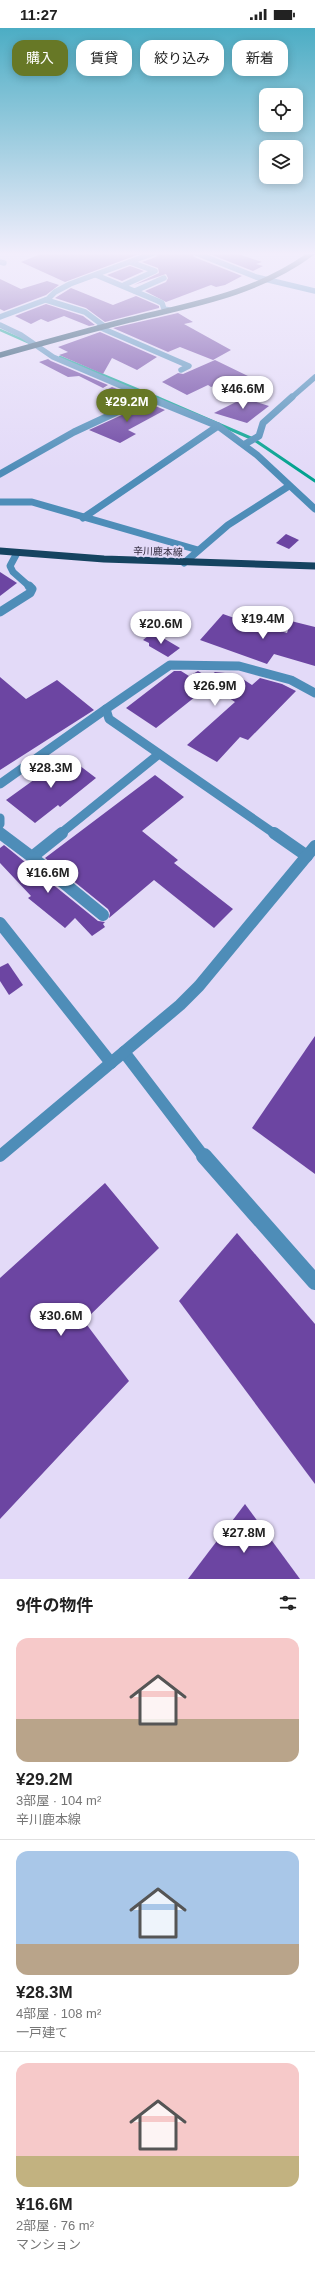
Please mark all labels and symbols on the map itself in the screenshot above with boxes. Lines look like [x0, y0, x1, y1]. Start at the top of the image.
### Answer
pin: ¥46.6M [210, 376, 276, 410]
pin: ¥29.2M [94, 389, 160, 423]
street label: 辛川鹿本線 [133, 545, 183, 558]
pin: ¥19.4M [230, 606, 296, 640]
pin: ¥20.6M [128, 611, 194, 645]
pin: ¥26.9M [182, 673, 248, 707]
pin: ¥28.3M [18, 755, 84, 789]
pin: ¥16.6M [15, 860, 81, 894]
pin: ¥30.6M [28, 1303, 94, 1337]
pin: ¥27.8M [211, 1520, 277, 1554]

